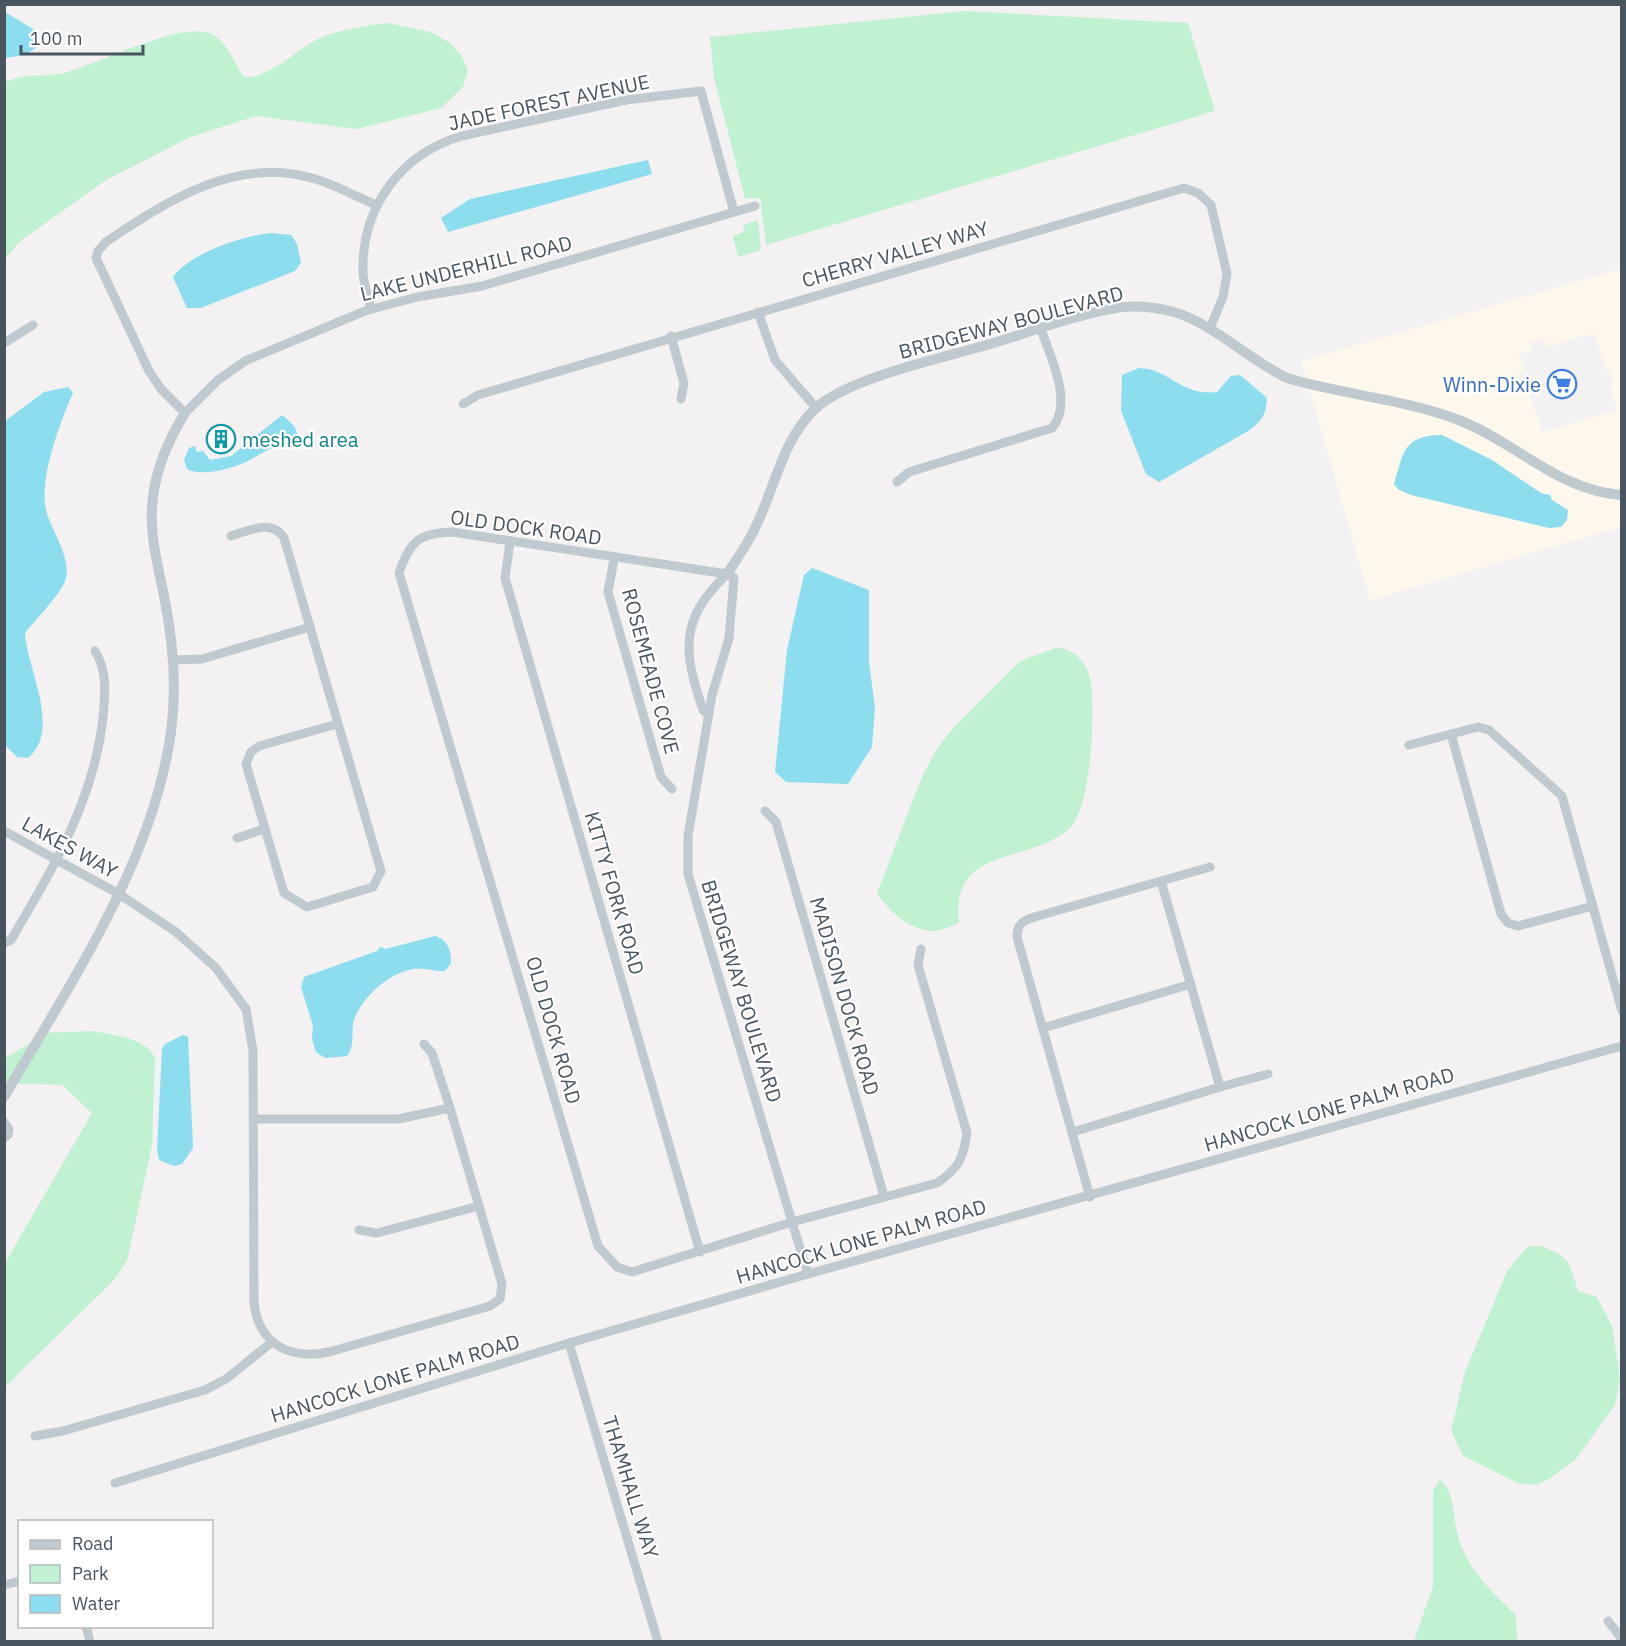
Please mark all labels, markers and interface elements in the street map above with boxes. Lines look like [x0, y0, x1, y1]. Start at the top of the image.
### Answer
scale bar [21, 18, 142, 56]
text: 100 m [30, 27, 82, 50]
street label: JADE FOREST AVENUE [446, 67, 652, 137]
street label: CHERRY VALLEY WAY [798, 214, 992, 294]
street label: LAKE UNDERHILL ROAD [357, 229, 575, 307]
street label: BRIDGEWAY BOULEVARD [896, 279, 1126, 365]
supermarket icon: Winn-Dixie [1546, 368, 1578, 400]
place label: Winn-Dixie [1443, 371, 1541, 398]
building icon: meshed area [205, 423, 237, 455]
place label: meshed area [242, 426, 359, 453]
street label: OLD DOCK ROAD [449, 503, 603, 551]
street label: ROSEMEADE COVE [616, 585, 686, 757]
street label: KITTY FORK ROAD [579, 808, 651, 978]
street label: LAKES WAY [17, 810, 123, 884]
street label: BRIDGEWAY BOULEVARD [695, 876, 789, 1106]
street label: MADISON DOCK ROAD [804, 894, 886, 1098]
street label: OLD DOCK ROAD [520, 953, 588, 1107]
street label: HANCOCK LONE PALM ROAD [1201, 1060, 1457, 1158]
street label: HANCOCK LONE PALM ROAD [733, 1192, 989, 1290]
street label: HANCOCK LONE PALM ROAD [267, 1327, 523, 1429]
street label: THAMHALL WAY [597, 1412, 666, 1562]
legend [18, 1520, 213, 1628]
text: Road [72, 1532, 113, 1555]
text: Park [72, 1562, 109, 1585]
text: Water [72, 1592, 121, 1615]

